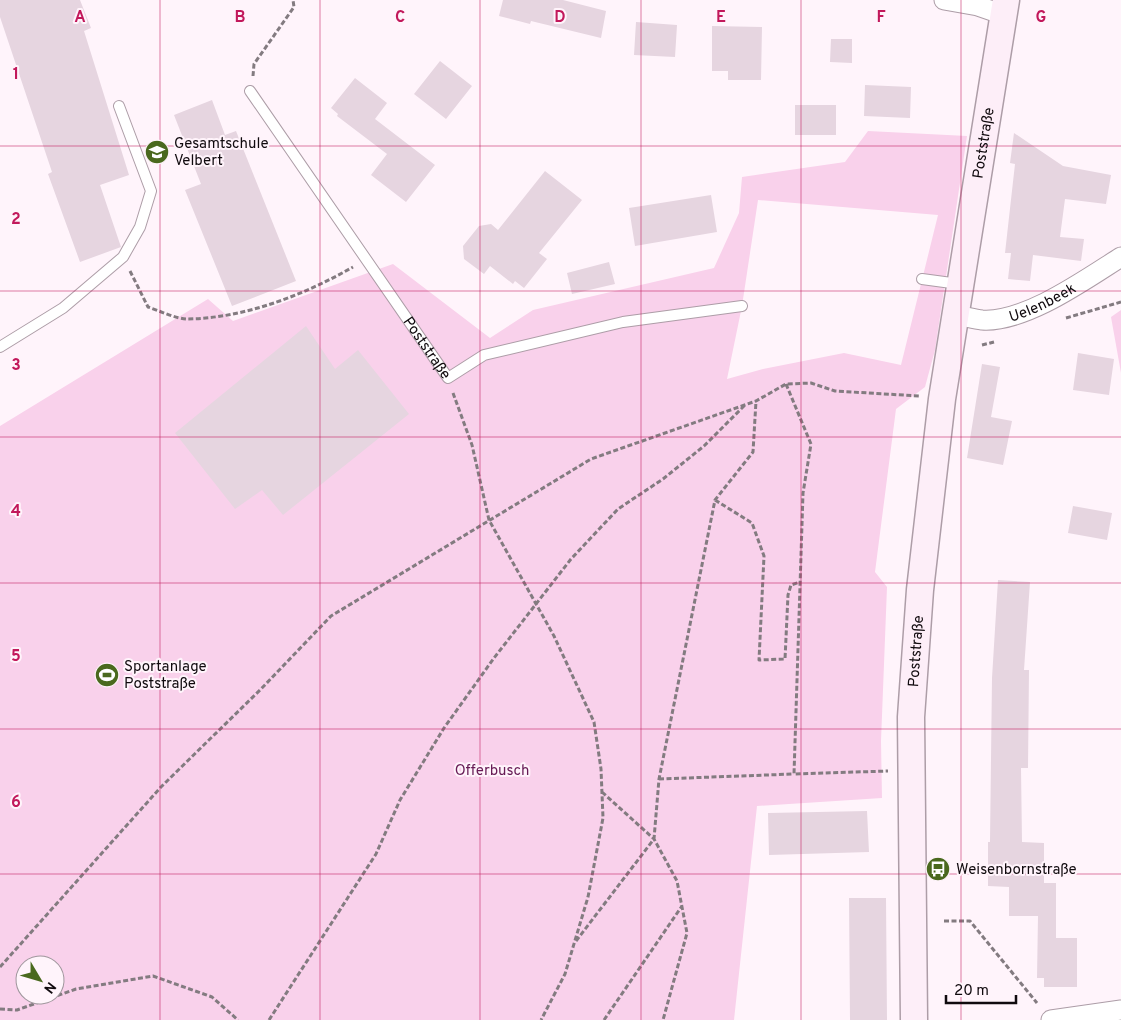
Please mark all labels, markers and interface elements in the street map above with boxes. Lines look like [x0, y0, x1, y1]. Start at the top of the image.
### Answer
text: A [74, 8, 86, 28]
text: B [234, 8, 246, 28]
text: C [395, 8, 405, 28]
text: D [554, 8, 566, 28]
text: E [716, 8, 726, 28]
text: F [876, 8, 886, 28]
text: G [1036, 8, 1046, 28]
text: 1 [13, 65, 19, 85]
street label: Poststraße [969, 106, 1000, 180]
place label: Gesamtschule Velbert [174, 135, 269, 171]
school or university icon: Gesamtschule Velbert [144, 139, 170, 165]
text: 2 [11, 210, 21, 230]
street label: Uelenbeek [1007, 280, 1080, 327]
street label: Poststraße [398, 314, 454, 384]
text: 3 [11, 356, 21, 376]
text: 4 [11, 502, 21, 522]
street label: Poststraße [905, 615, 929, 688]
text: 5 [11, 647, 21, 667]
place label: Sportanlage Poststraße [124, 658, 207, 694]
sports icon: Sportanlage Poststraße [94, 662, 120, 688]
park label: Offerbusch [455, 762, 529, 781]
text: 6 [11, 793, 21, 813]
bus stop icon: Weisenbornstraße [925, 856, 951, 882]
place label: Weisenbornstraße [956, 861, 1077, 880]
north arrow [15, 955, 65, 1005]
scale bar [946, 972, 1016, 1004]
text: N [39, 978, 59, 996]
text: 20 m [954, 982, 989, 1001]

